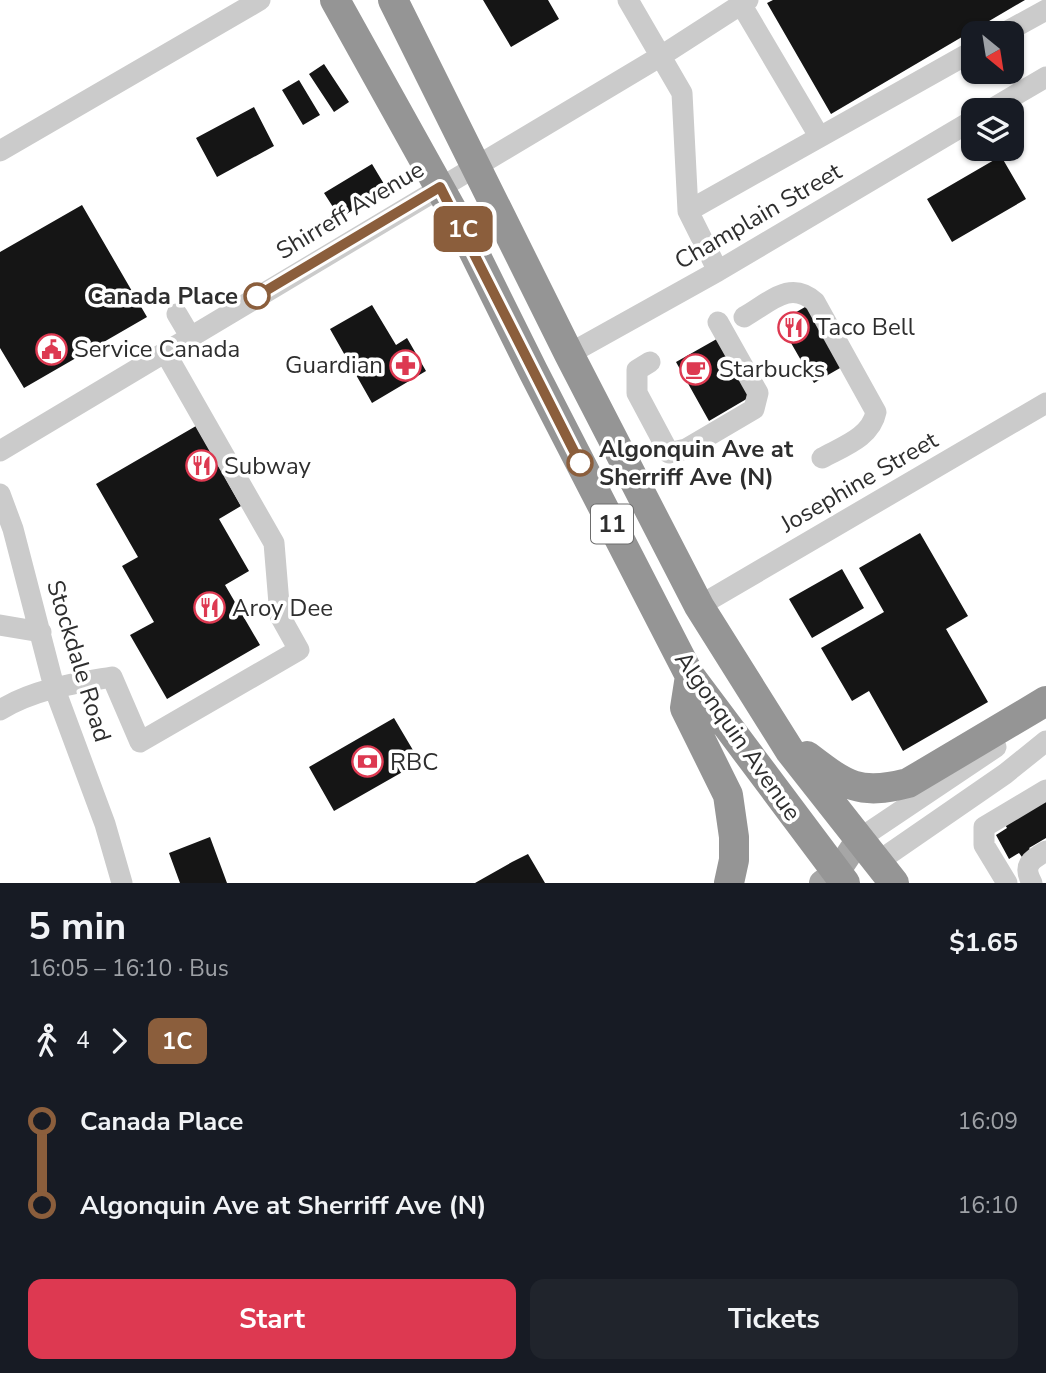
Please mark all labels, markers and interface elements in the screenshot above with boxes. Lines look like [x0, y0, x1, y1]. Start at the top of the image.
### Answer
north arrow [961, 21, 1024, 84]
map controls [961, 21, 1024, 161]
button: layers [961, 98, 1024, 161]
street label: Shirreff Avenue [270, 153, 430, 267]
street label: Champlain Street [669, 155, 848, 277]
line badge: 1C [432, 206, 494, 252]
text: 1C [448, 213, 478, 245]
place label: Canada Place [87, 280, 238, 312]
marker: Canada Place [244, 283, 270, 309]
restaurant icon: Taco Bell [776, 310, 810, 344]
place label: Taco Bell [816, 311, 915, 343]
public building icon: Service Canada [34, 332, 68, 366]
place label: Service Canada [74, 333, 240, 365]
pharmacy icon: Guardian [389, 348, 423, 382]
place label: Guardian [285, 349, 383, 381]
cafe icon: Starbucks [679, 352, 713, 386]
place label: Starbucks [719, 353, 825, 385]
street label: Josephine Street [774, 424, 944, 541]
place label: Algonquin Ave at Sherriff Ave (N) [599, 433, 794, 493]
restaurant icon: Subway [184, 449, 218, 483]
place label: Subway [224, 450, 312, 482]
marker: Algonquin Ave at Sherriff Ave (N) [567, 450, 593, 476]
road number: 11 [591, 504, 633, 544]
street label: Stockdale Road [39, 576, 119, 746]
restaurant icon: Aroy Dee [192, 591, 226, 625]
place label: Aroy Dee [232, 592, 333, 624]
street label: Algonquin Avenue [668, 645, 808, 827]
bank icon: RBC [350, 745, 384, 779]
place label: RBC [390, 746, 438, 778]
text: 5 min [28, 901, 126, 952]
text: $1.65 [949, 925, 1018, 960]
text: 16:05 – 16:10 · Bus [28, 953, 229, 984]
icon: walk [28, 1022, 66, 1060]
icon: forward [100, 1022, 138, 1060]
text: 4 [76, 1025, 90, 1056]
text: 1C [162, 1025, 193, 1057]
text: Canada Place [80, 1104, 243, 1139]
text: 16:09 [958, 1106, 1018, 1137]
text: Algonquin Ave at Sherriff Ave (N) [80, 1188, 487, 1223]
text: 16:10 [958, 1190, 1018, 1221]
button: Start [28, 1279, 516, 1359]
button: Tickets [530, 1279, 1018, 1359]

